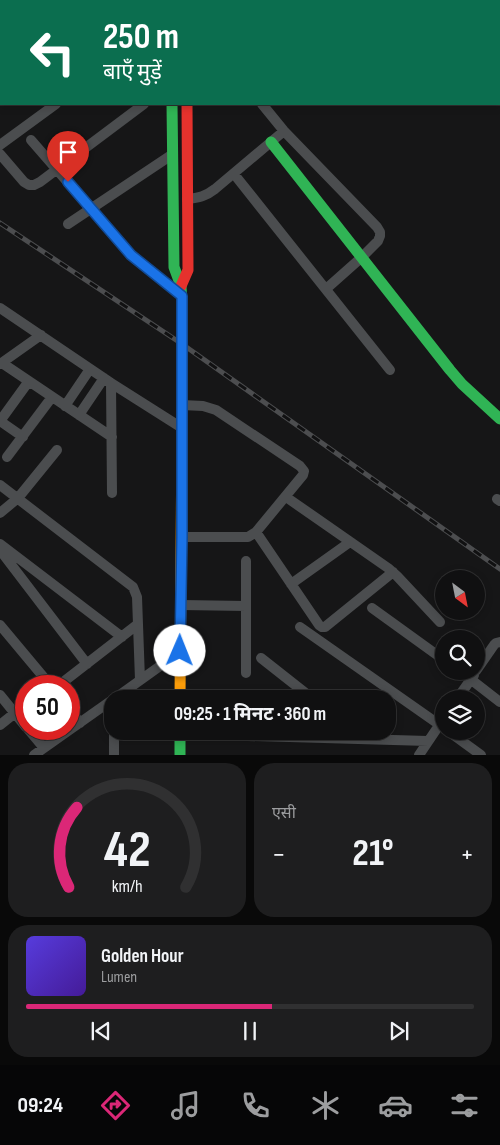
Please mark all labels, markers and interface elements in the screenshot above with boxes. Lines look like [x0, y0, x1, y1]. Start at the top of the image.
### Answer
text: 250 m [103, 16, 179, 59]
icon: left [20, 20, 85, 85]
text: बाएँ मुड़ें [103, 59, 162, 86]
pin [47, 131, 89, 182]
icon: arrive [54, 138, 82, 166]
north arrow [435, 570, 485, 620]
map controls [435, 570, 485, 740]
position arrow [153, 624, 205, 676]
button: search [435, 630, 485, 680]
speed limit sign: 50 [15, 675, 80, 740]
button: layers [435, 690, 485, 740]
text: 09:25 · 1 मिनट · 360 m [174, 703, 326, 726]
text: एसी [272, 804, 296, 823]
text: 42 [103, 819, 151, 882]
text: 21° [352, 831, 394, 876]
text: − [272, 838, 286, 871]
text: + [460, 838, 474, 871]
text: km/h [112, 876, 142, 897]
text: Golden Hour [101, 945, 184, 968]
text: Lumen [101, 968, 137, 987]
icon: previous [87, 1017, 115, 1045]
icon: pause [236, 1017, 264, 1045]
icon: next [385, 1017, 413, 1045]
icon: directions [98, 1088, 133, 1123]
icon: music [168, 1088, 203, 1123]
icon: phone [238, 1088, 273, 1123]
icon: climate [308, 1088, 343, 1123]
icon: car [378, 1088, 413, 1123]
icon: filters [447, 1088, 482, 1123]
text: 09:24 [17, 1092, 63, 1119]

